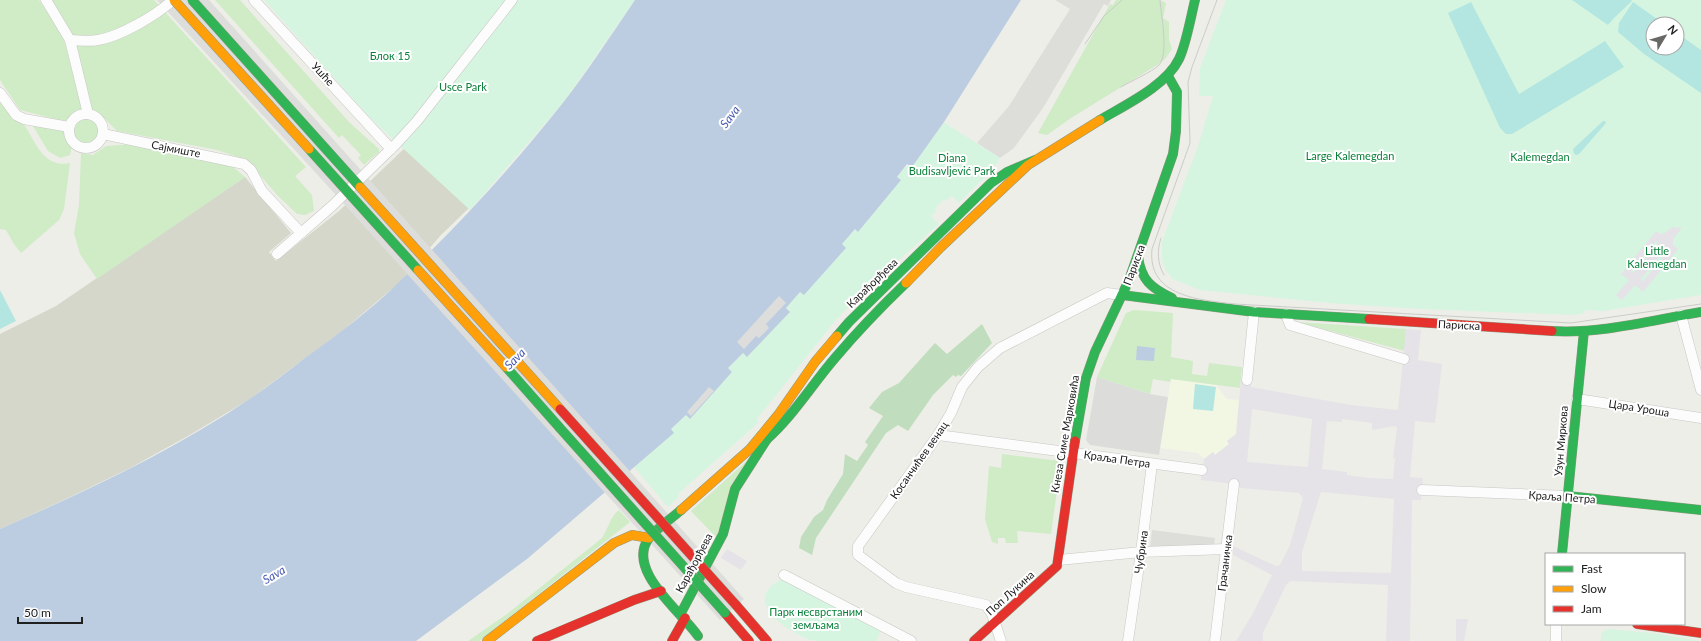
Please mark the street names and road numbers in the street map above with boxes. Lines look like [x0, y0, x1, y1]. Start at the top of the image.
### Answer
street label: Ушће [309, 59, 337, 88]
street label: Сајмиште [150, 137, 202, 160]
street label: Париска [1120, 243, 1147, 287]
street label: Карађорђева [844, 255, 900, 310]
street label: Париска [1438, 317, 1480, 332]
street label: Кнеза Симе Марковића [1048, 374, 1081, 494]
street label: Цара Уроша [1608, 396, 1670, 419]
street label: Узун Миркова [1551, 405, 1570, 477]
street label: Косанчићев венац [887, 418, 950, 501]
street label: Краља Петра [1083, 447, 1151, 470]
street label: Краља Петра [1528, 488, 1596, 505]
street label: Чубрина [1131, 530, 1150, 574]
street label: Карађорђева [672, 531, 715, 595]
street label: Грачаничка [1215, 534, 1234, 592]
street label: Поп Лукина [983, 568, 1036, 618]

